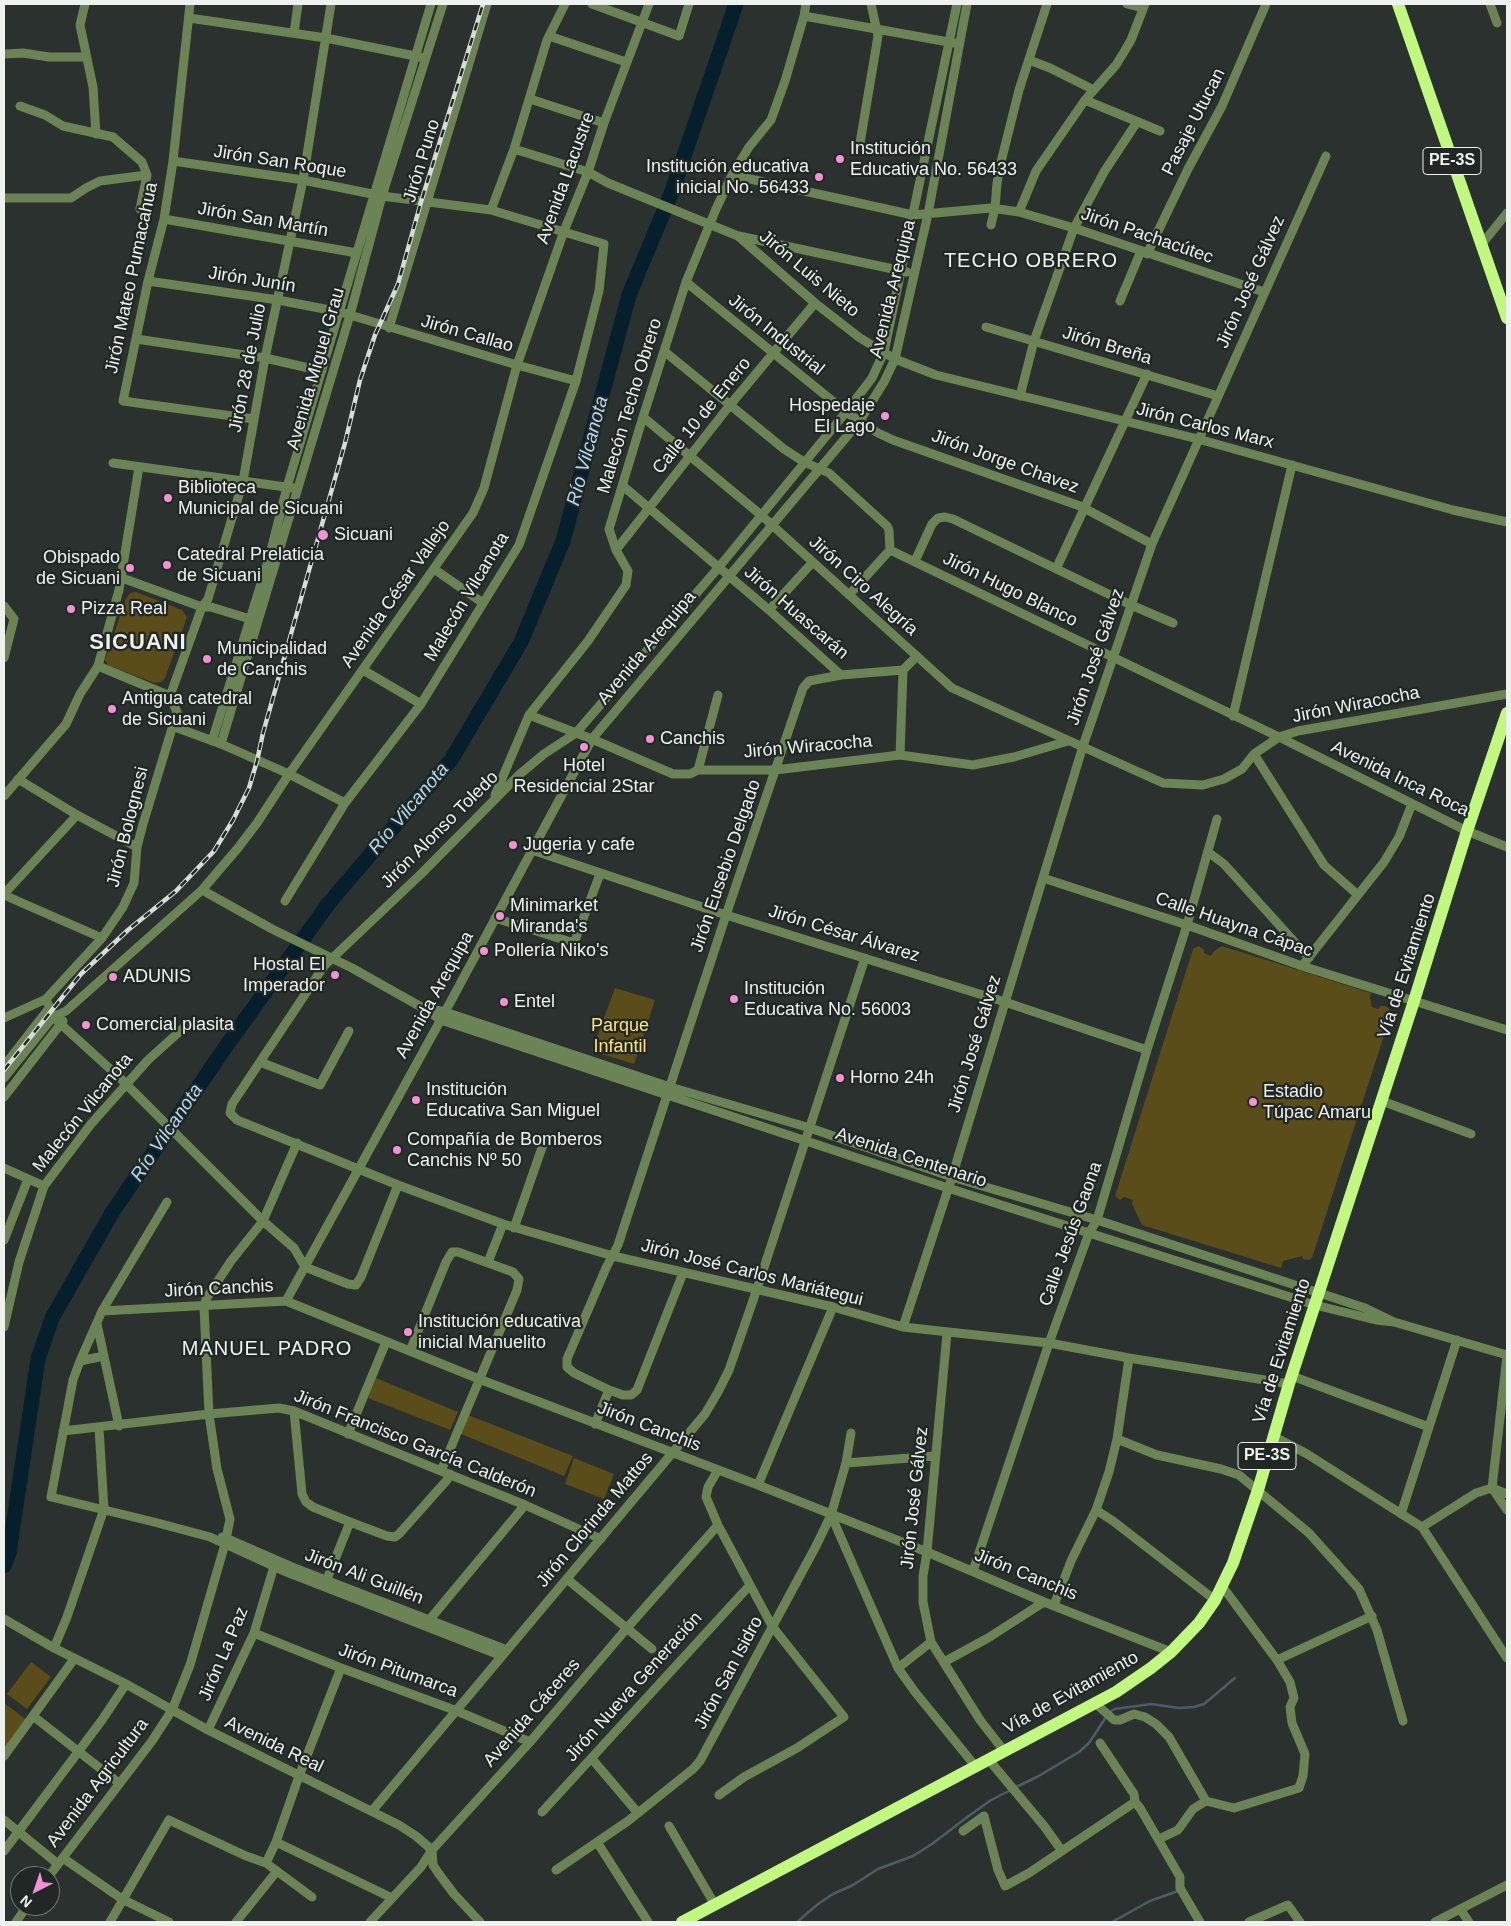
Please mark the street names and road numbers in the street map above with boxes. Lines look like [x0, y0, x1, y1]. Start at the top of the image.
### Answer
street label: Pasaje Utucan [1158, 65, 1230, 179]
street label: Avenida Lacustre [532, 109, 600, 247]
street label: Jirón Puno [399, 117, 445, 205]
street label: Jirón San Roque [212, 141, 348, 183]
road number: PE-3S [1423, 148, 1481, 175]
street label: Jirón Mateo Pumacahua [101, 180, 163, 376]
street label: Jirón San Martín [196, 198, 330, 242]
street label: Jirón Pachacútec [1078, 203, 1216, 269]
street label: Jirón José Gálvez [1212, 212, 1290, 352]
street label: Avenida Arequipa [865, 218, 921, 360]
street label: Jirón Luis Nieto [755, 226, 863, 322]
street label: Jirón Junín [207, 262, 297, 298]
street label: Avenida Miguel Grau [282, 285, 350, 453]
street label: Jirón Industrial [724, 290, 828, 380]
street label: Jirón 28 de Julio [225, 302, 271, 434]
street label: Jirón Callao [418, 311, 516, 357]
street label: Malecón Techo Obrero [593, 316, 667, 496]
street label: Jirón Breña [1060, 322, 1154, 370]
street label: Calle 10 de Enero [648, 353, 756, 479]
street label: Jirón Carlos Marx [1134, 398, 1276, 454]
street label: Jirón Jorge Chavez [928, 425, 1082, 499]
street label: Avenida César Vallejo [337, 516, 455, 672]
street label: Malecón Vilcanota [420, 529, 514, 665]
street label: Jirón Ciro Alegría [804, 531, 922, 641]
street label: Jirón Hugo Blanco [939, 548, 1081, 632]
street label: Jirón Huascarán [739, 562, 853, 664]
street label: Jirón José Gálvez [1063, 586, 1129, 728]
street label: Avenida Arequipa [593, 587, 701, 709]
street label: Jirón Wiracocha [1291, 682, 1421, 728]
street label: Jirón Wiracocha [743, 731, 873, 763]
street label: Avenida Inca Roca [1328, 736, 1472, 822]
street label: Jirón Bolognesi [103, 765, 153, 889]
street label: Jirón Alonso Toledo [377, 767, 503, 893]
street label: Jirón Eusebio Delgado [686, 777, 766, 955]
street label: Calle Huayna Cápac [1152, 888, 1316, 962]
street label: Vía de Evitamiento [1373, 891, 1441, 1041]
street label: Jirón César Álvarez [766, 901, 922, 967]
street label: Avenida Arequipa [391, 928, 479, 1062]
street label: Jirón José Gálvez [944, 972, 1006, 1116]
street label: Malecón Vilcanota [28, 1049, 138, 1177]
street label: Avenida Centenario [833, 1123, 989, 1193]
street label: Calle Jesús Gaona [1035, 1159, 1107, 1309]
street label: Jirón José Carlos Mariátegui [639, 1235, 865, 1311]
street label: Jirón Canchis [164, 1275, 274, 1303]
street label: Vía de Evitamiento [1248, 1276, 1316, 1426]
street label: Jirón Francisco García Calderón [291, 1385, 539, 1503]
street label: Jirón Canchis [594, 1397, 704, 1457]
street label: Jirón José Gálvez [897, 1426, 933, 1570]
road number: PE-3S [1238, 1442, 1296, 1470]
street label: Jirón Clorinda Mattos [532, 1448, 658, 1592]
street label: Jirón Ali Guillén [302, 1545, 426, 1609]
street label: Jirón Canchis [971, 1545, 1081, 1605]
street label: Jirón La Paz [195, 1604, 253, 1704]
street label: Jirón Nueva Generación [561, 1608, 707, 1766]
street label: Jirón San Isidro [690, 1613, 768, 1733]
street label: Jirón Pitumarca [336, 1639, 460, 1703]
street label: Vía de Evitamiento [1000, 1647, 1142, 1739]
street label: Avenida Cáceres [479, 1654, 585, 1772]
street label: Avenida Real [221, 1712, 327, 1778]
street label: Avenida Agricultura [43, 1714, 153, 1852]

